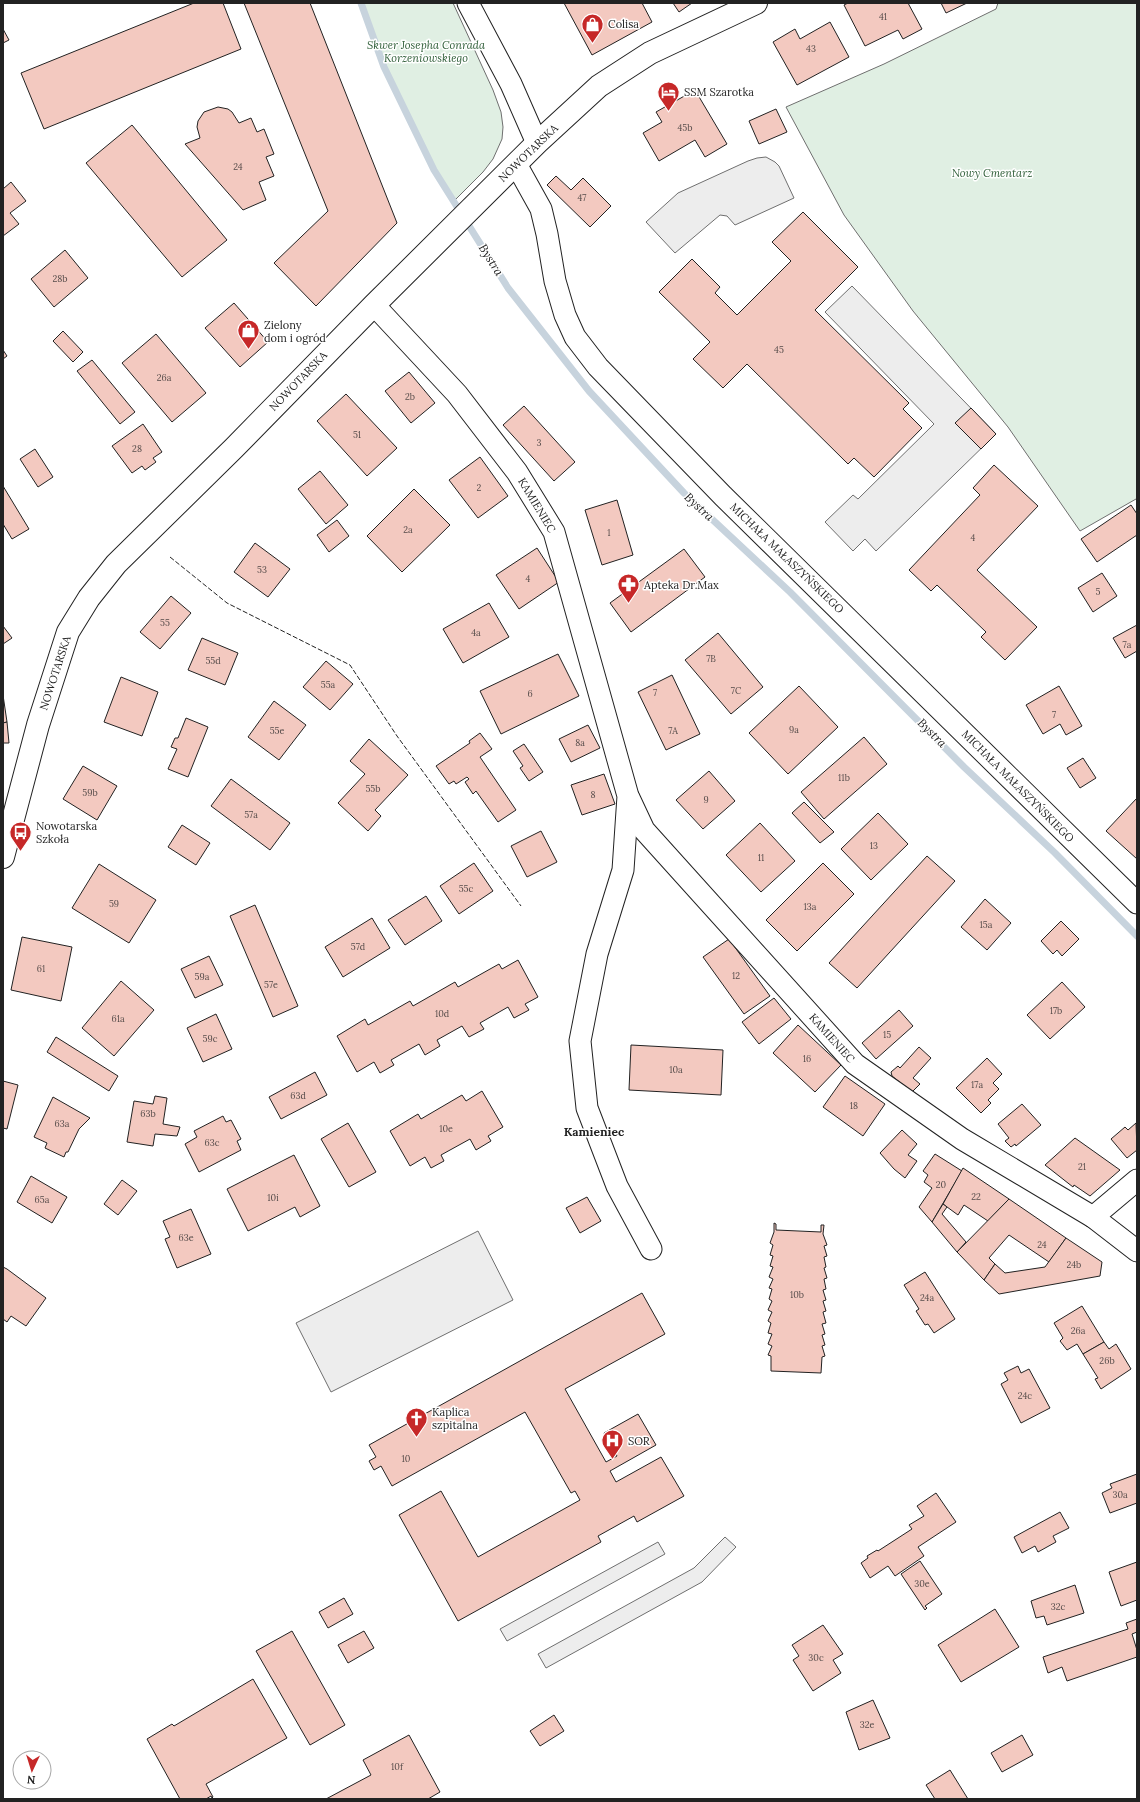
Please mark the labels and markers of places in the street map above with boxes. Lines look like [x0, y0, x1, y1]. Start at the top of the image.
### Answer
shop icon: Colisa [579, 11, 605, 44]
place label: Colisa [608, 17, 639, 31]
hotel icon: SSM Szarotka [655, 79, 681, 112]
place label: SSM Szarotka [684, 85, 754, 99]
shop icon: Zielony dom i ogród [235, 318, 261, 351]
place label: Zielony dom i ogród [264, 318, 326, 345]
pharmacy icon: Apteka Dr.Max [615, 572, 641, 605]
place label: Apteka Dr.Max [643, 578, 719, 592]
bus stop icon: Nowotarska Szkoła [7, 819, 33, 852]
place label: Nowotarska Szkoła [36, 819, 97, 846]
church icon: Kaplica szpitalna [403, 1405, 429, 1438]
place label: Kaplica szpitalna [432, 1405, 478, 1432]
hospital icon: SOR [599, 1428, 625, 1461]
place label: SOR [628, 1434, 650, 1448]

